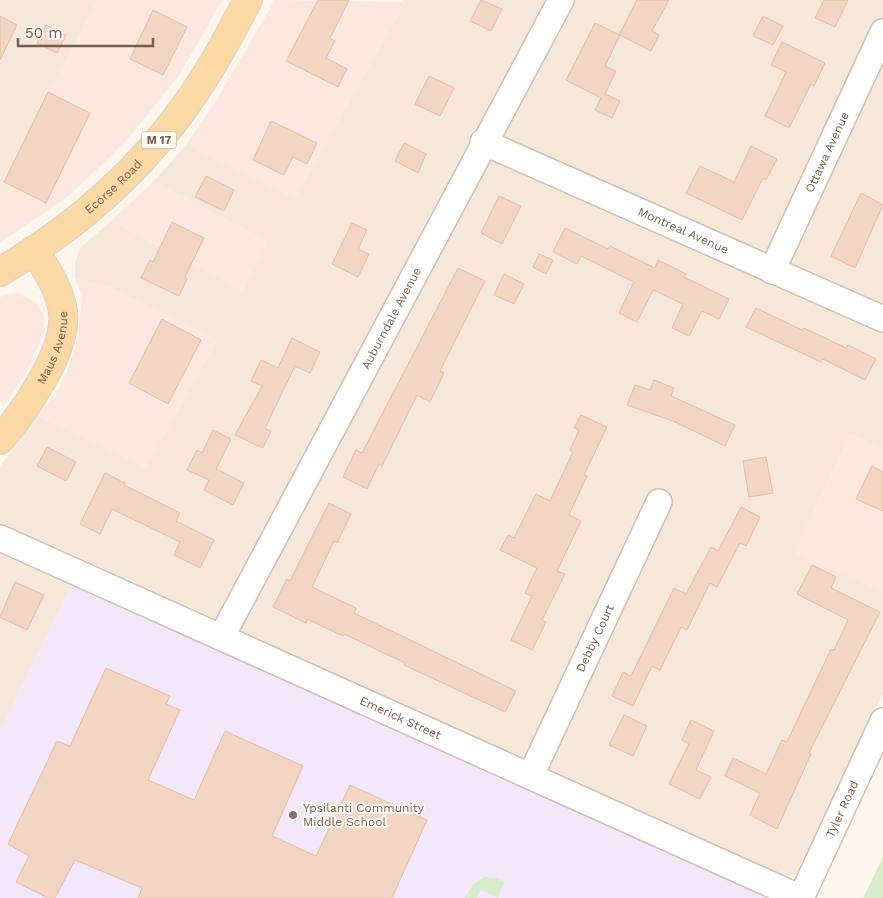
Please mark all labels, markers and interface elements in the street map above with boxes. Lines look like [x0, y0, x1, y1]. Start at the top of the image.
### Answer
scale bar [18, 15, 152, 47]
text: 50 m [25, 24, 62, 42]
street label: Ottawa Avenue [802, 109, 852, 195]
road number: M 17 [142, 132, 176, 148]
street label: Ecorse Road [82, 157, 145, 217]
street label: Montreal Avenue [636, 204, 731, 257]
street label: Auburndale Avenue [358, 265, 424, 372]
street label: Maus Avenue [34, 311, 70, 387]
street label: Debby Court [573, 602, 617, 674]
street label: Emerick Street [358, 694, 443, 742]
street label: Tyler Road [823, 778, 861, 840]
place label: Ypsilanti Community Middle School [303, 801, 425, 829]
marker: Ypsilanti Community Middle School [287, 809, 299, 821]

